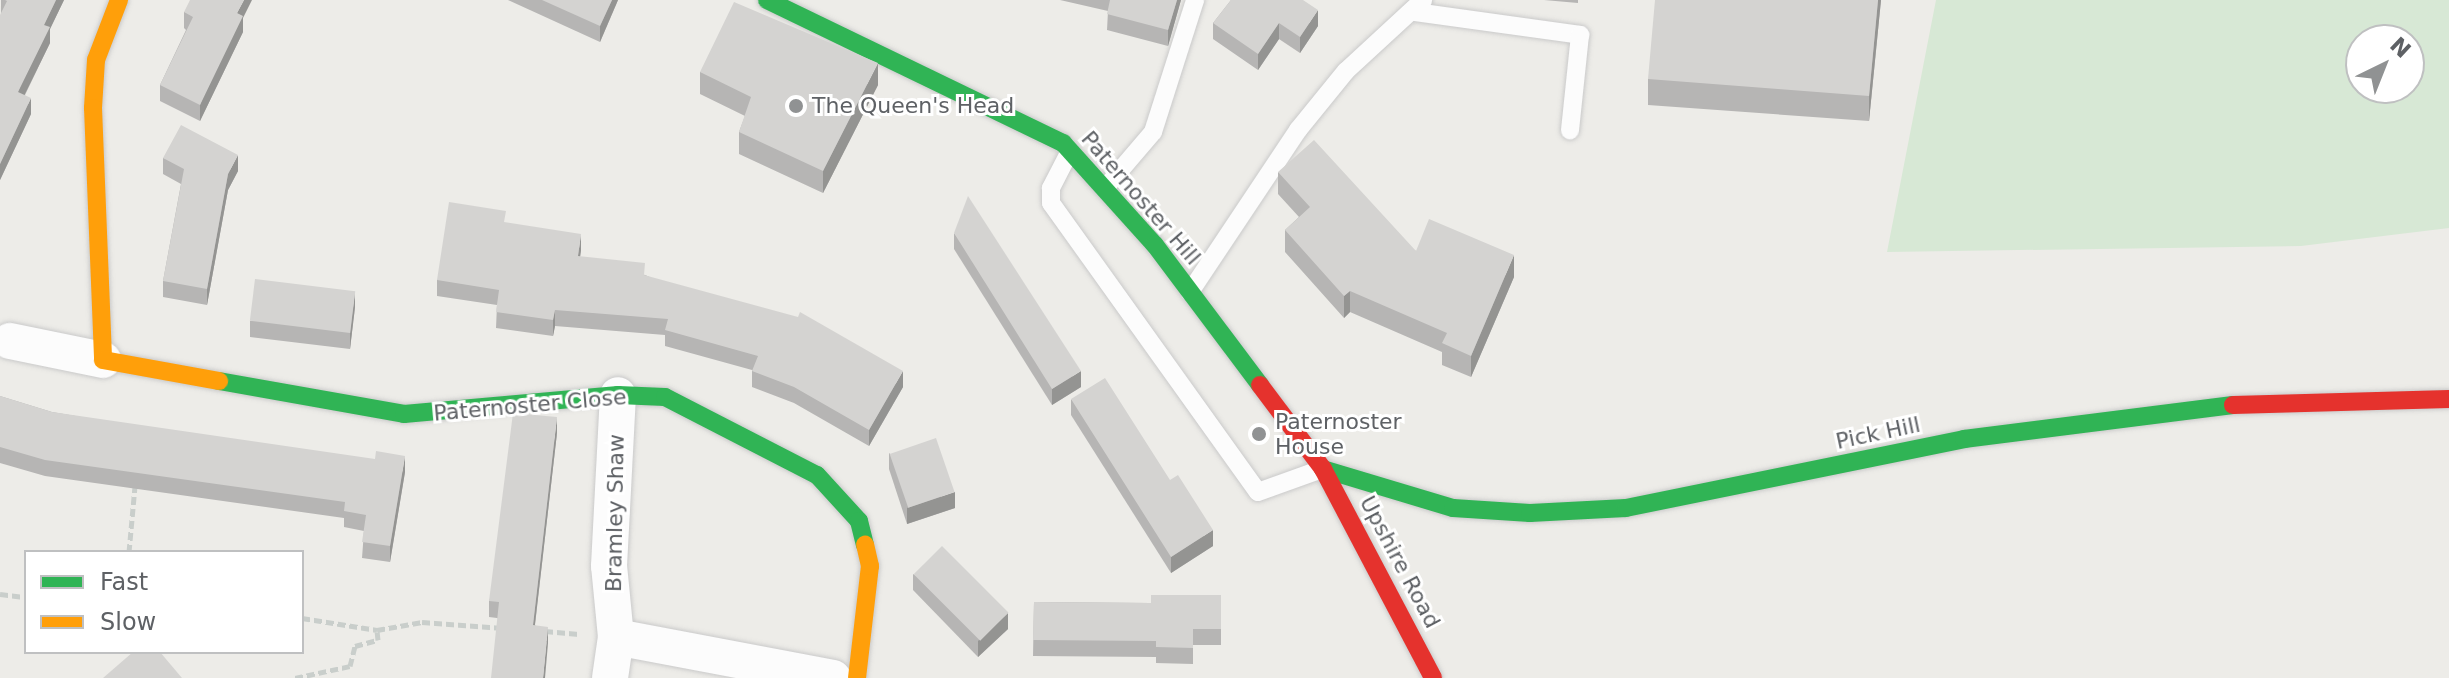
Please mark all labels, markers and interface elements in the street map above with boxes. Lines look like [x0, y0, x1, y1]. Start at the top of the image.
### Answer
north arrow [2345, 24, 2425, 104]
text: N [2385, 32, 2416, 63]
place label: The Queen's Head [812, 93, 1014, 119]
marker: The Queen's Head [787, 97, 805, 115]
street label: Paternoster Hill [1076, 126, 1206, 270]
street label: Paternoster Close [432, 383, 628, 427]
place label: Paternoster House [1275, 408, 1402, 460]
street label: Pick Hill [1833, 411, 1923, 455]
marker: Paternoster House [1250, 425, 1268, 443]
street label: Bramley Shaw [600, 434, 630, 592]
street label: Upshire Road [1354, 491, 1446, 633]
legend [24, 550, 304, 654]
text: Fast [100, 568, 148, 596]
text: Slow [100, 608, 156, 636]

